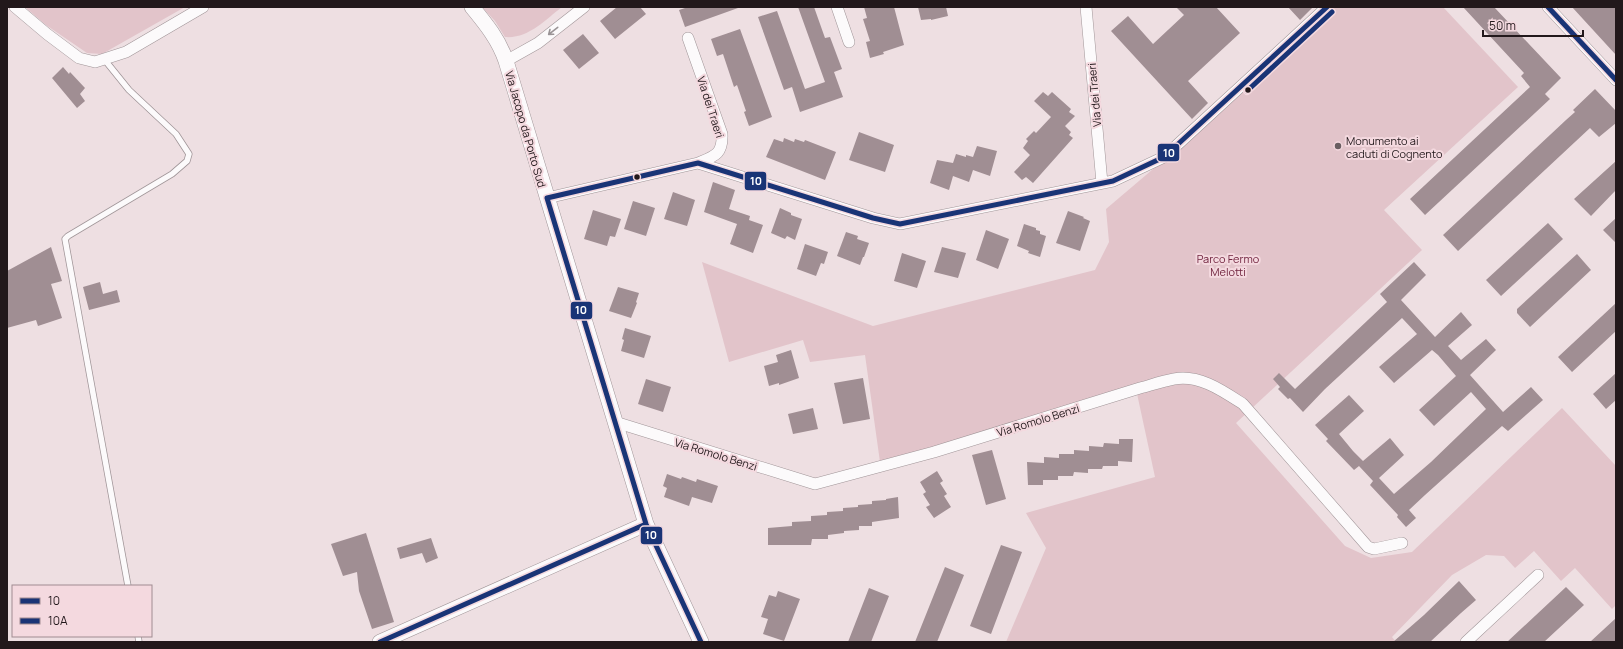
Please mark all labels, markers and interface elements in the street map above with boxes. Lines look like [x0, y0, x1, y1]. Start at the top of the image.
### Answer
scale bar [1483, 12, 1583, 38]
text: 50 m [1489, 17, 1516, 34]
one-way arrow [548, 27, 559, 35]
street label: Via dei Traeri [1084, 63, 1104, 127]
street label: Via Jacopo da Porto Sud [502, 69, 550, 189]
street label: Via dei Traeri [694, 74, 728, 140]
unlabelled marker [1243, 85, 1253, 95]
place label: Monumento ai caduti di Cognento [1346, 133, 1443, 161]
marker: Monumento ai caduti di Cognento [1333, 141, 1343, 151]
line badge: 10 [1157, 143, 1180, 162]
text: 10 [1163, 145, 1175, 160]
line badge: 10 [744, 171, 767, 191]
unlabelled marker [632, 172, 642, 182]
text: 10 [750, 173, 762, 188]
park label: Parco Fermo Melotti [1197, 251, 1260, 279]
line badge: 10 [570, 301, 593, 320]
text: 10 [575, 302, 587, 317]
street label: Via Romolo Benzi [995, 400, 1081, 440]
street label: Via Romolo Benzi [673, 434, 759, 474]
line badge: 10 [640, 526, 663, 545]
text: 10 [645, 527, 657, 542]
legend [12, 585, 152, 637]
text: 10 [48, 592, 60, 609]
text: 10A [48, 612, 68, 629]

